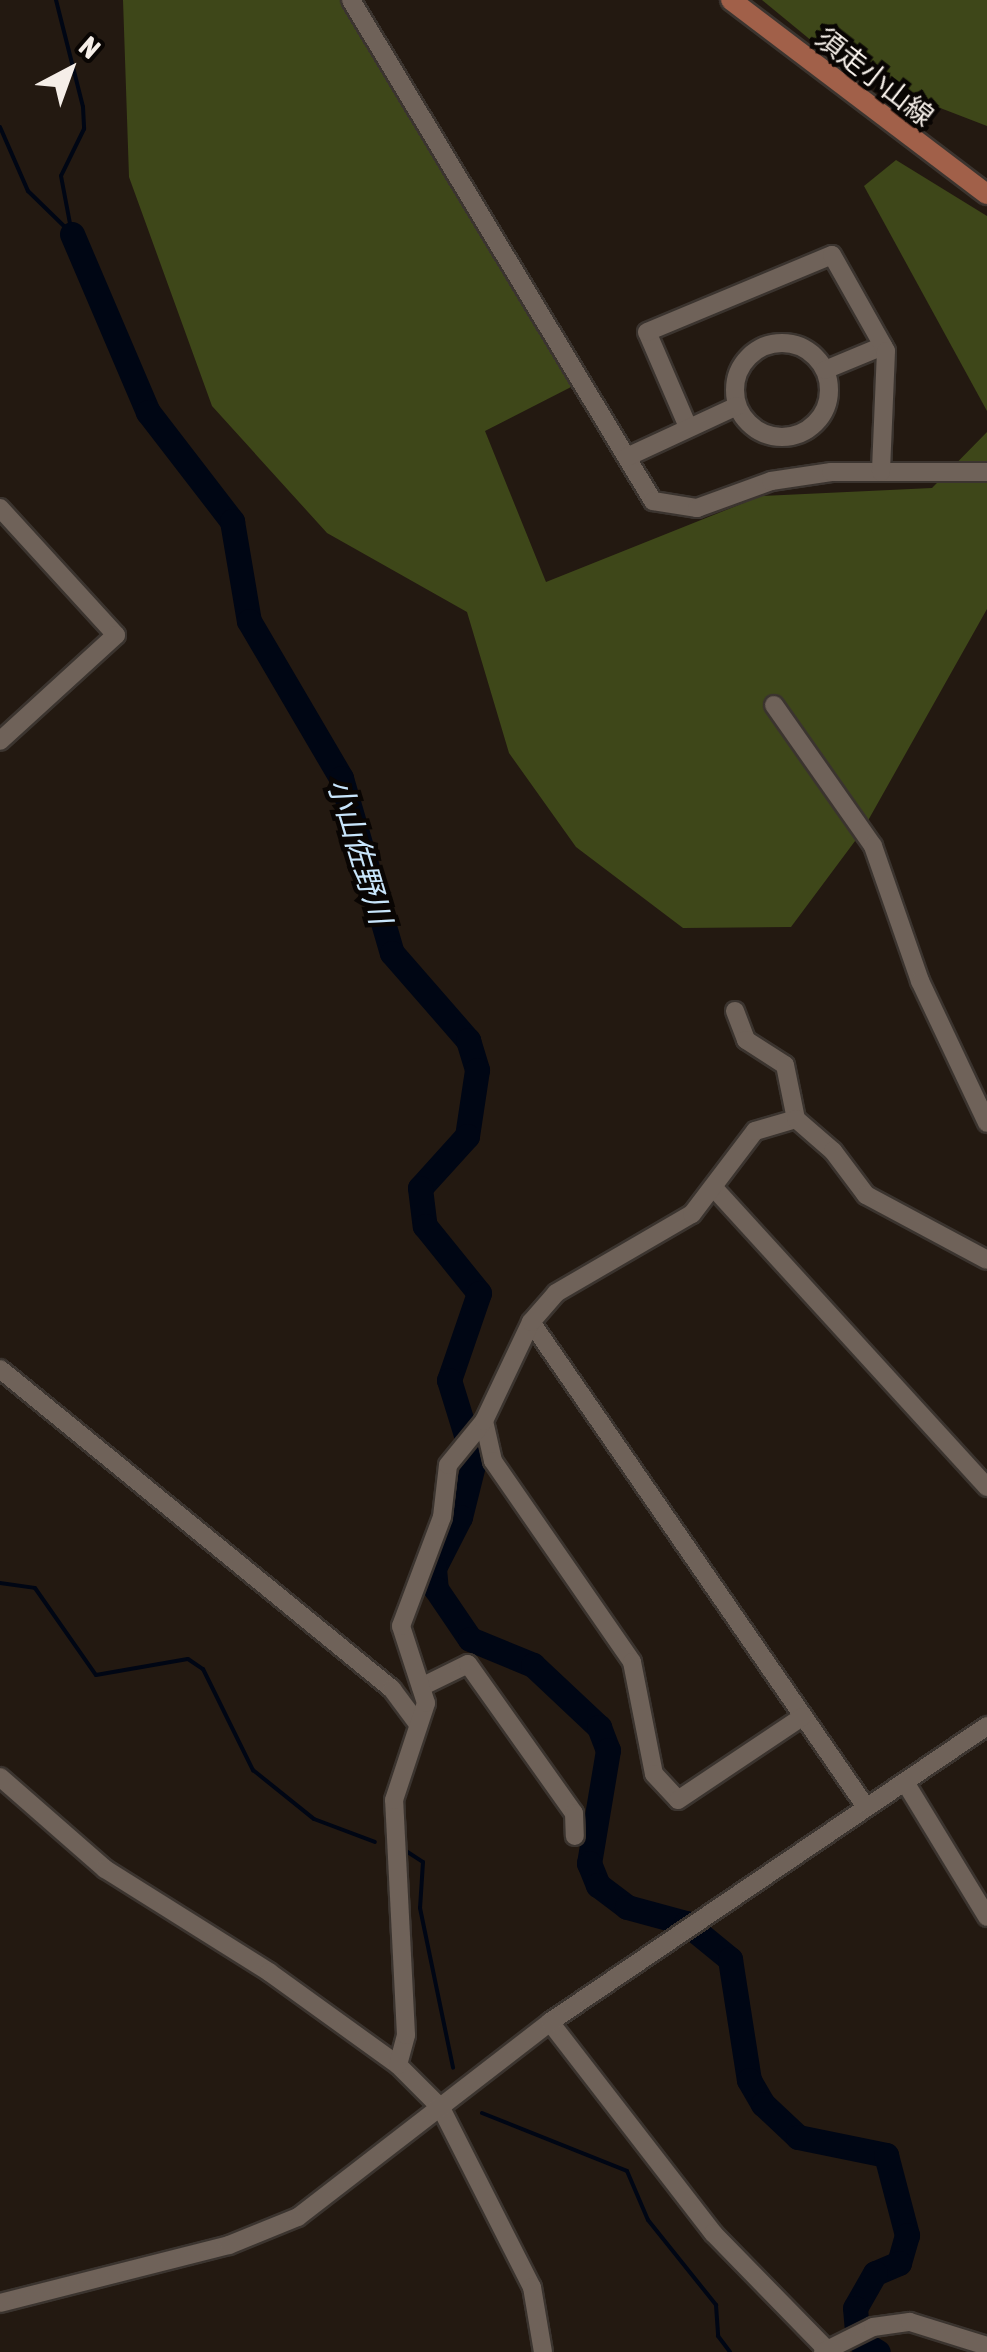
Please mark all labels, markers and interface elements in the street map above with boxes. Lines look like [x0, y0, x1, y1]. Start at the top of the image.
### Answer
north arrow [20, 20, 120, 120]
street label: 須走小山線 [809, 21, 941, 133]
text: N [73, 30, 106, 65]
water label: 小山佐野川 [321, 774, 399, 928]

